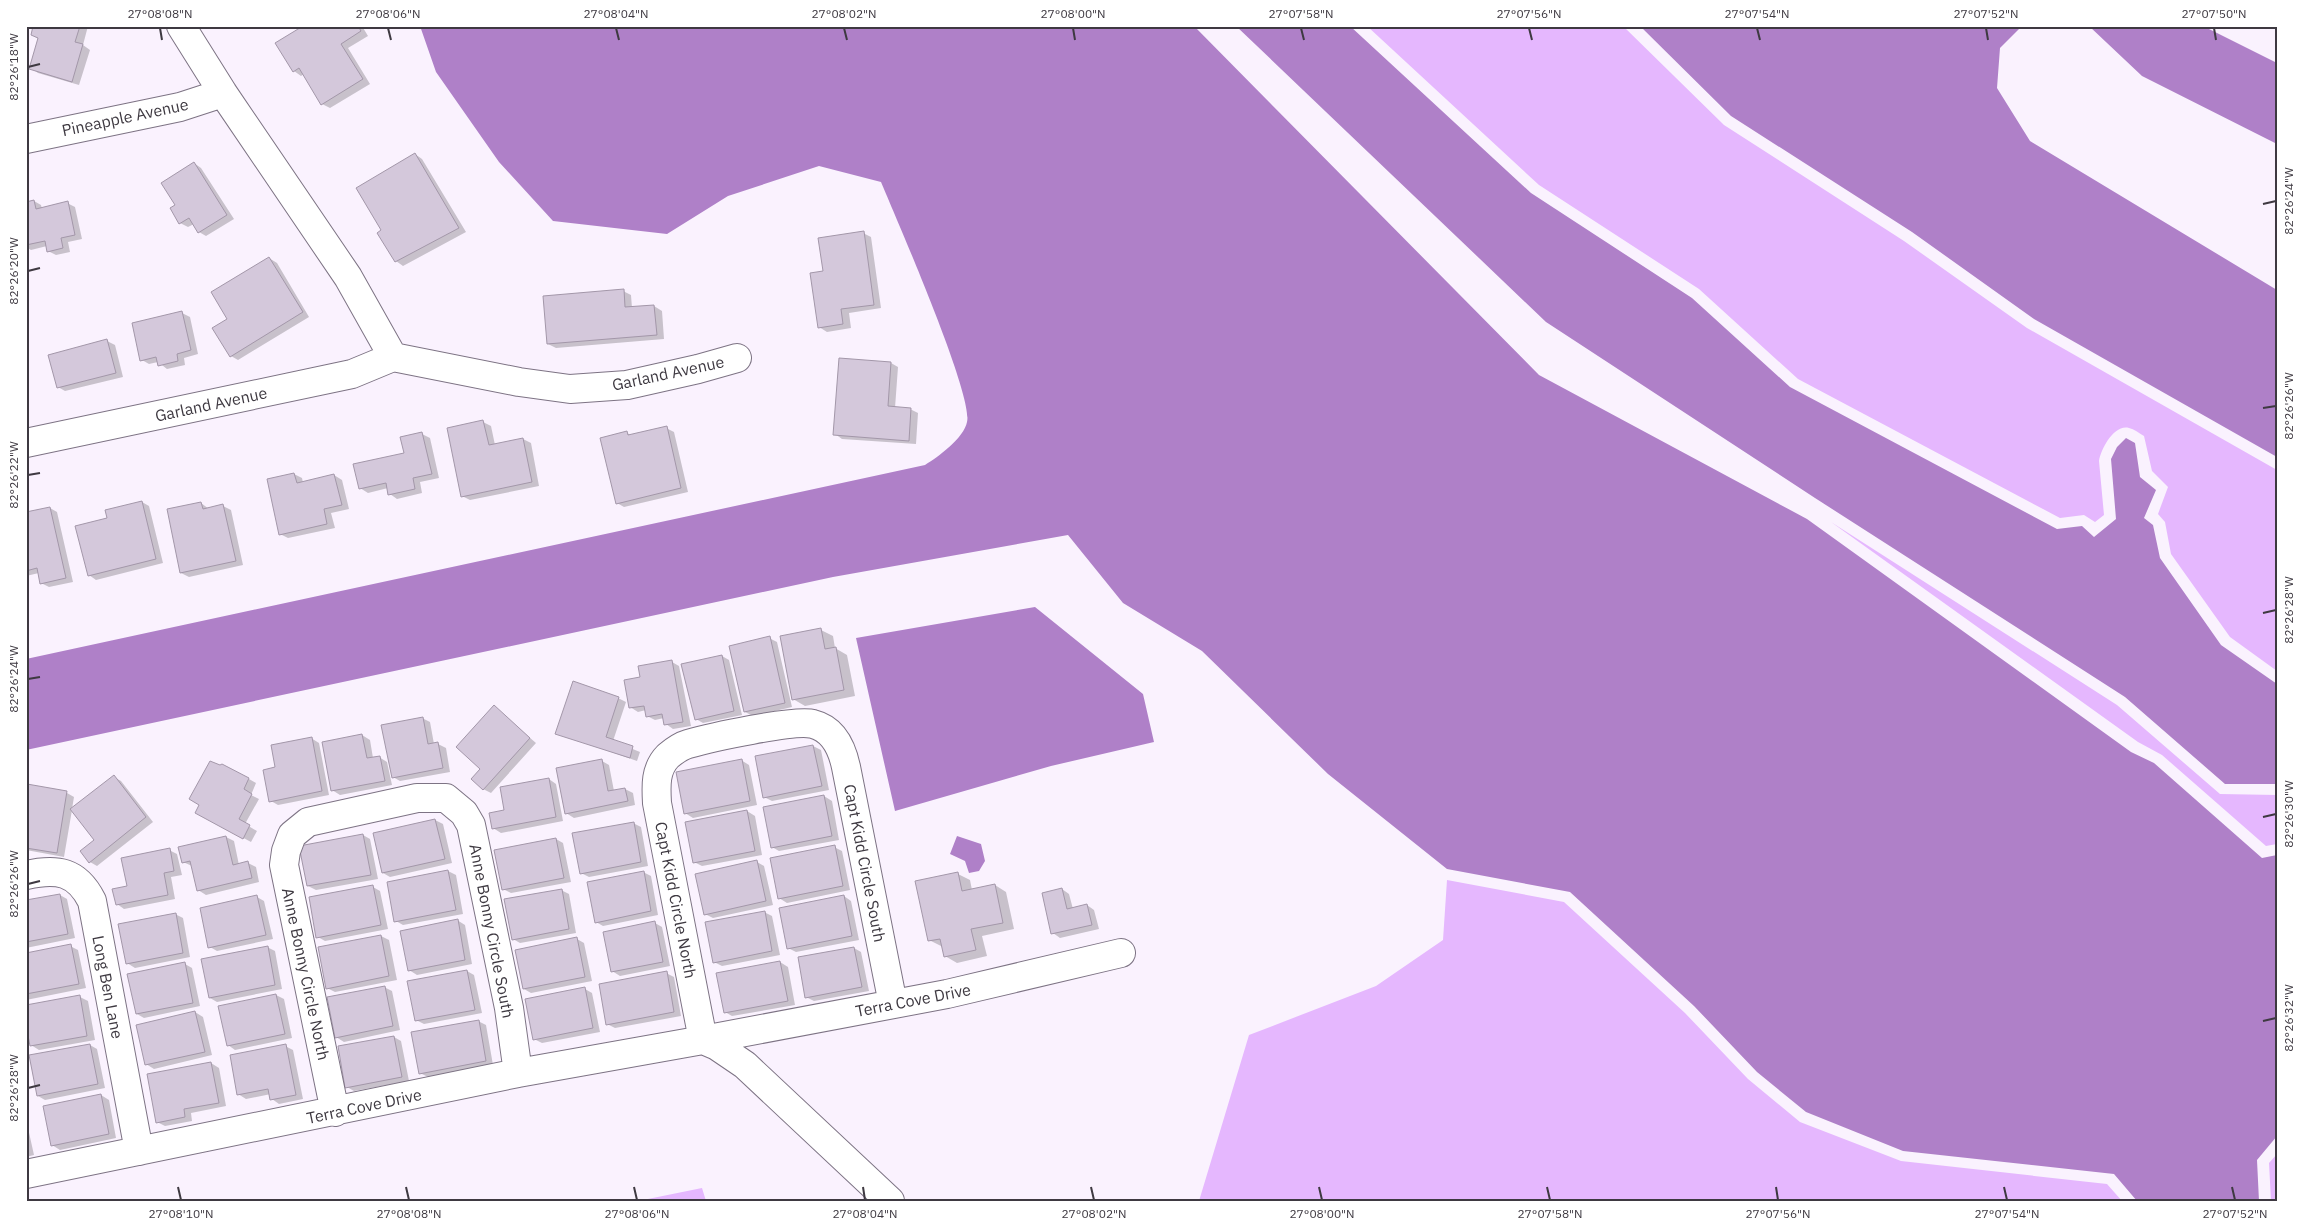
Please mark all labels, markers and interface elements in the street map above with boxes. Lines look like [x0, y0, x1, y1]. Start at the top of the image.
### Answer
text: 27°08'08"N [127, 6, 193, 21]
text: 27°08'06"N [355, 6, 421, 21]
text: 27°08'04"N [583, 6, 649, 21]
text: 27°08'02"N [811, 6, 877, 21]
text: 27°08'00"N [1040, 6, 1106, 21]
text: 27°07'58"N [1268, 6, 1334, 21]
text: 27°07'56"N [1496, 6, 1562, 21]
text: 27°07'54"N [1724, 6, 1790, 21]
text: 27°07'52"N [1953, 6, 2019, 21]
text: 27°07'50"N [2181, 6, 2247, 21]
text: 82°26'18"W [6, 33, 21, 101]
street label: Pineapple Avenue [60, 94, 190, 140]
text: 82°26'24"W [2281, 167, 2296, 235]
text: 82°26'20"W [6, 237, 21, 305]
street label: Garland Avenue [610, 351, 726, 395]
text: 82°26'26"W [2281, 372, 2296, 440]
street label: Garland Avenue [153, 382, 269, 426]
text: 82°26'22"W [6, 441, 21, 509]
text: 82°26'28"W [2281, 576, 2296, 644]
text: 82°26'24"W [6, 645, 21, 713]
text: 82°26'30"W [2281, 780, 2296, 848]
street label: Capt Kidd Circle South [840, 782, 890, 944]
street label: Capt Kidd Circle North [651, 820, 701, 980]
street label: Anne Bonny Circle South [465, 842, 519, 1020]
text: 82°26'26"W [6, 850, 21, 918]
street label: Anne Bonny Circle North [278, 886, 334, 1062]
street label: Long Ben Lane [88, 934, 128, 1040]
street label: Terra Cove Drive [854, 979, 973, 1021]
text: 82°26'32"W [2281, 984, 2296, 1052]
text: 82°26'28"W [6, 1054, 21, 1122]
street label: Terra Cove Drive [305, 1084, 424, 1128]
text: 27°08'10"N [148, 1206, 214, 1221]
text: 27°08'08"N [376, 1206, 442, 1221]
text: 27°08'06"N [604, 1206, 670, 1221]
text: 27°08'04"N [832, 1206, 898, 1221]
text: 27°08'02"N [1061, 1206, 1127, 1221]
text: 27°08'00"N [1289, 1206, 1355, 1221]
text: 27°07'58"N [1517, 1206, 1583, 1221]
text: 27°07'56"N [1745, 1206, 1811, 1221]
text: 27°07'54"N [1974, 1206, 2040, 1221]
text: 27°07'52"N [2202, 1206, 2268, 1221]

